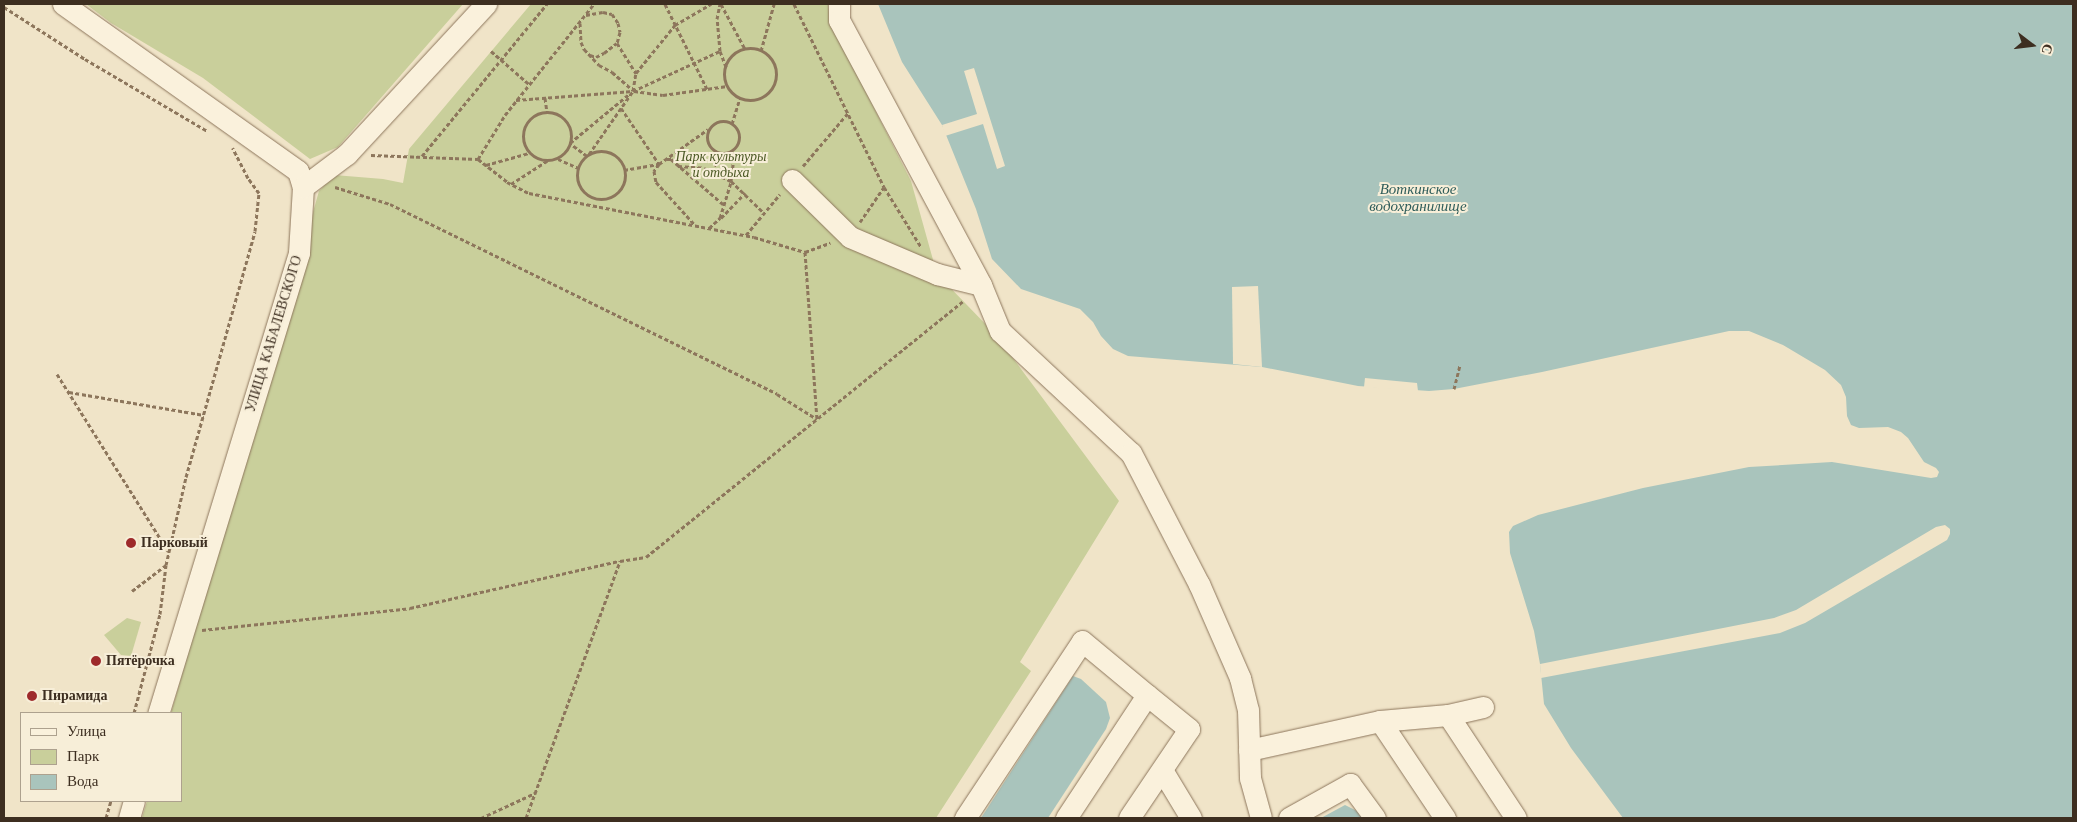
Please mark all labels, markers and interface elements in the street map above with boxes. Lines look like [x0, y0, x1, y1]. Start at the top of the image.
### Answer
north arrow [2007, 20, 2057, 70]
text: С [2038, 42, 2056, 56]
park label: Парк культуры и отдыха [675, 149, 767, 182]
water label: Воткинское водохранилище [1369, 180, 1467, 215]
street label: УЛИЦА КАБАЛЕВСКОГО [242, 254, 306, 414]
place label: Парковый [141, 535, 208, 551]
marker: Парковый [125, 537, 137, 549]
place label: Пятёрочка [106, 653, 175, 669]
marker: Пятёрочка [90, 655, 102, 667]
place label: Пирамида [42, 688, 107, 704]
marker: Пирамида [26, 690, 38, 702]
legend [20, 712, 182, 802]
text: Улица [67, 723, 106, 739]
text: Парк [67, 748, 99, 764]
text: Вода [67, 773, 98, 789]

